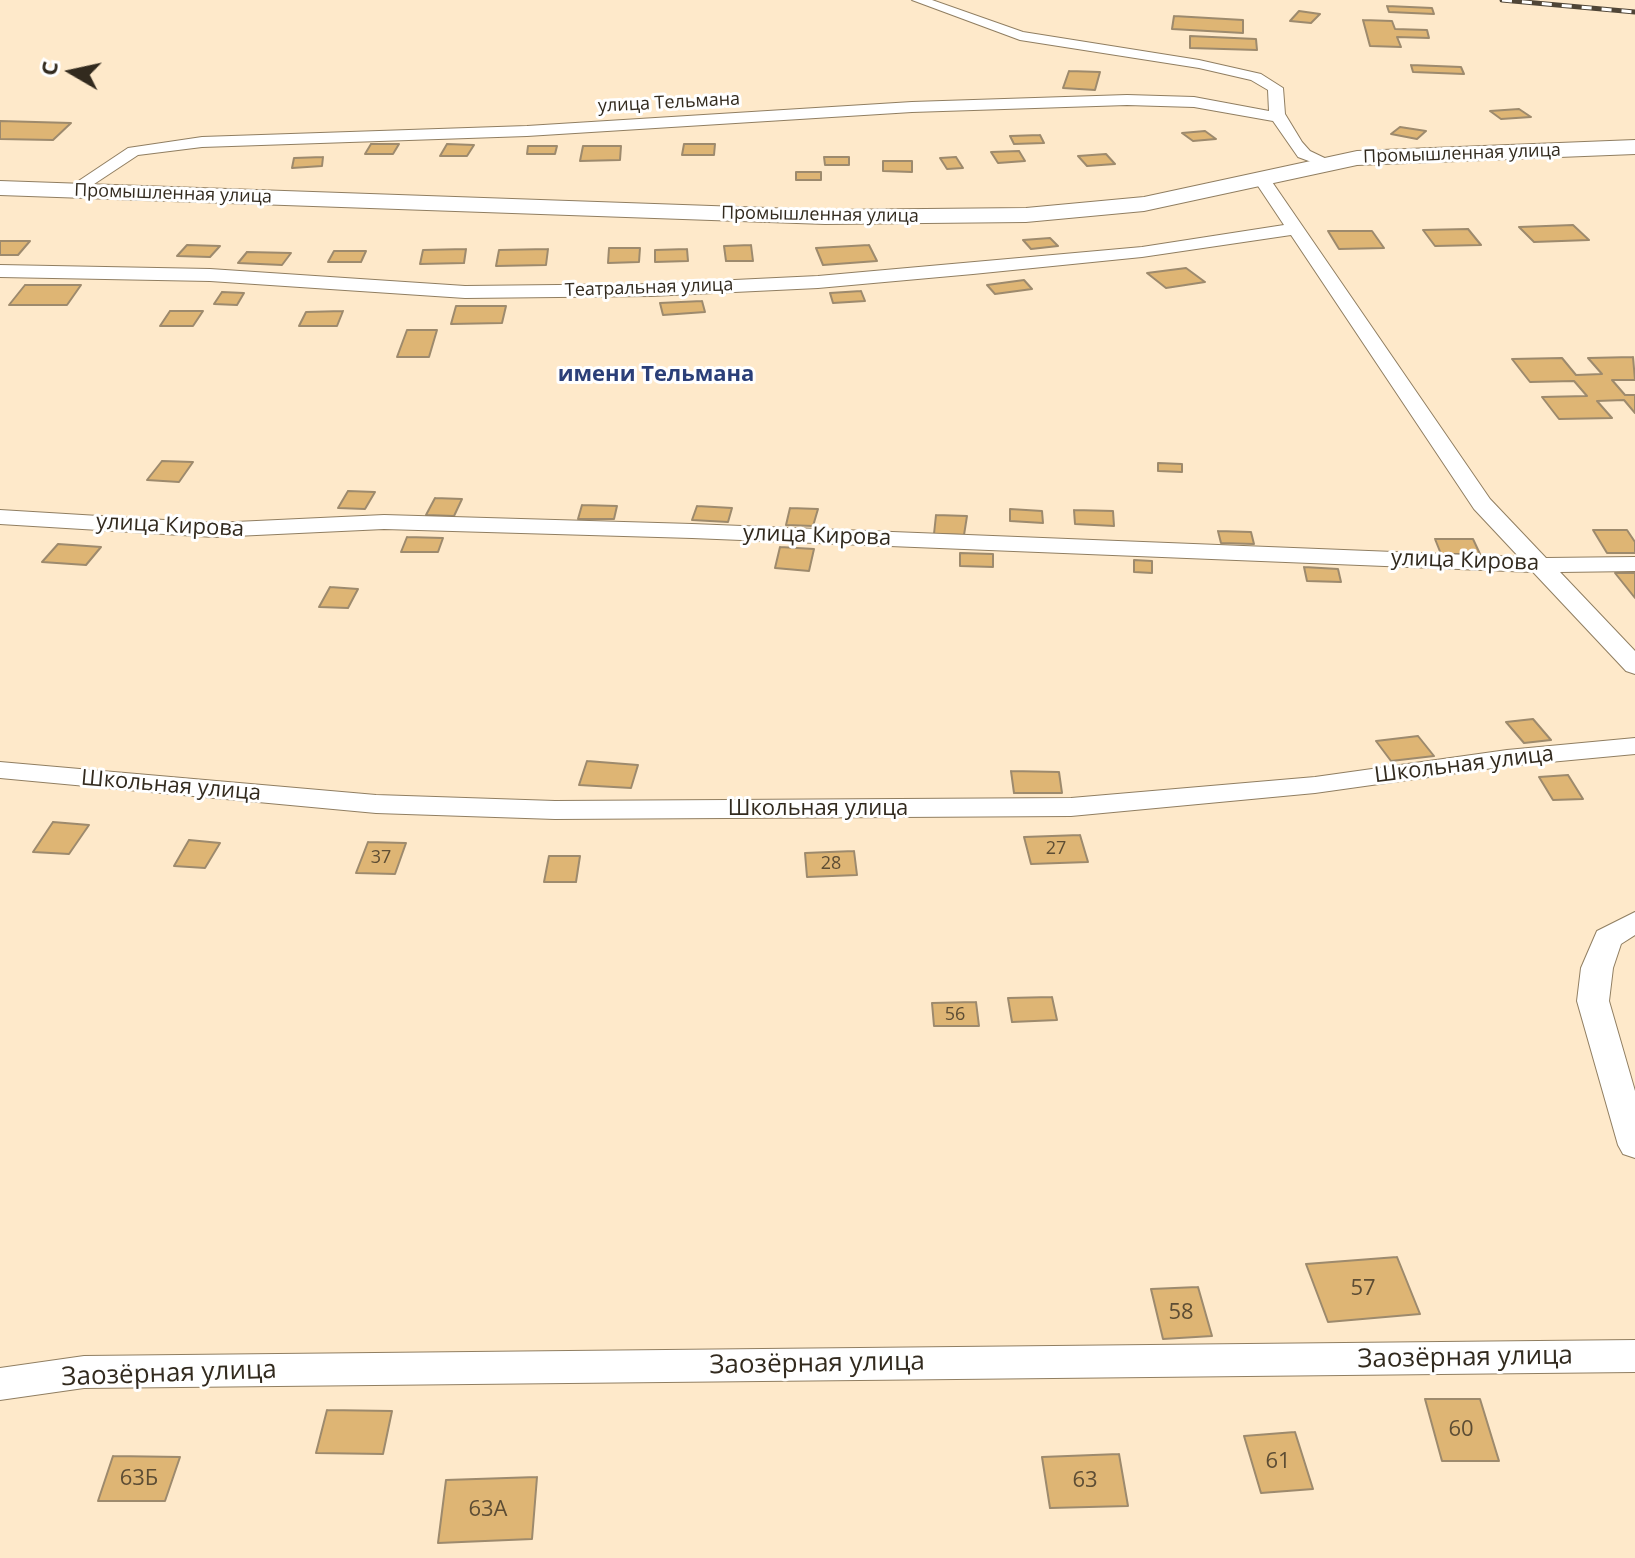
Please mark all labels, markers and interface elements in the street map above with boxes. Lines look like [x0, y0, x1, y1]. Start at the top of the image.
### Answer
north arrow [32, 32, 112, 112]
text: С [32, 59, 64, 78]
street label: улица Тельмана [597, 88, 741, 118]
street label: Промышленная улица [1363, 140, 1561, 168]
street label: Промышленная улица [74, 180, 272, 208]
street label: Промышленная улица [721, 202, 919, 228]
street label: Театральная улица [564, 274, 734, 302]
district label: имени Тельмана [558, 362, 754, 388]
street label: улица Кирова [95, 509, 245, 543]
street label: улица Кирова [742, 520, 892, 552]
street label: улица Кирова [1390, 545, 1540, 577]
street label: Школьная улица [1373, 741, 1555, 789]
street label: Школьная улица [80, 765, 262, 807]
street label: Школьная улица [728, 796, 908, 822]
house number: 27 [1046, 838, 1066, 860]
house number: 37 [371, 847, 391, 869]
house number: 28 [821, 853, 841, 875]
house number: 56 [945, 1004, 965, 1026]
house number: 57 [1350, 1276, 1376, 1302]
house number: 58 [1168, 1300, 1194, 1326]
street label: Заозёрная улица [1357, 1341, 1573, 1375]
street label: Заозёрная улица [709, 1347, 925, 1381]
street label: Заозёрная улица [61, 1355, 277, 1393]
house number: 60 [1448, 1417, 1474, 1443]
house number: 61 [1265, 1449, 1291, 1475]
house number: 63Б [120, 1466, 158, 1492]
house number: 63 [1072, 1468, 1098, 1494]
house number: 63А [468, 1497, 508, 1523]

